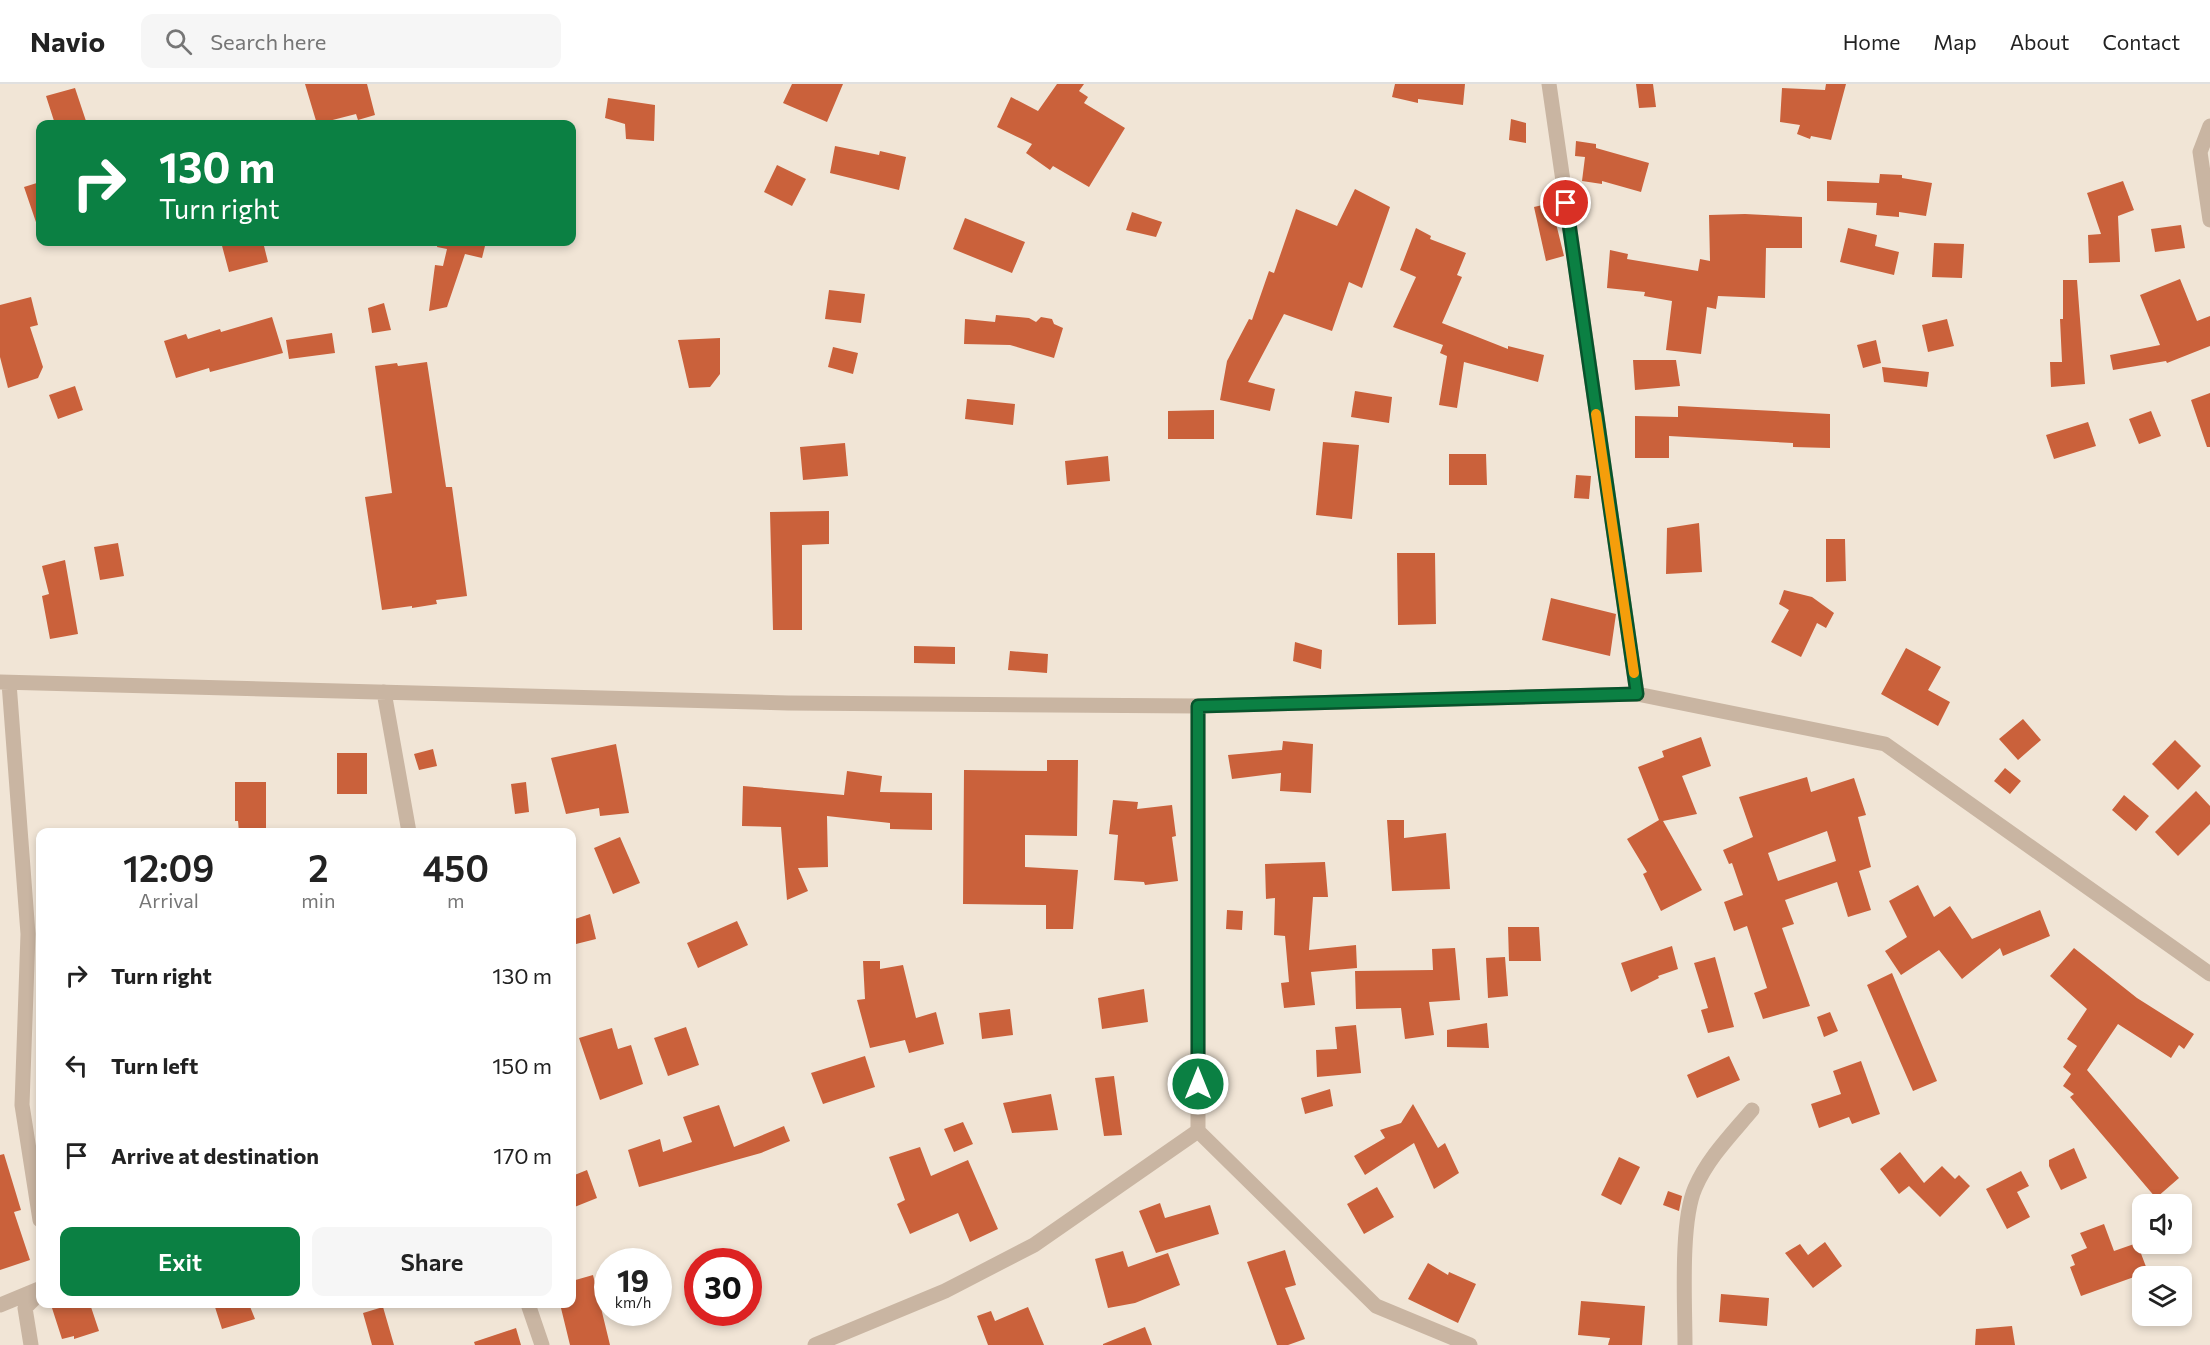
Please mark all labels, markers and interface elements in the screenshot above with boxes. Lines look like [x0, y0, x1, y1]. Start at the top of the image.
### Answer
search box [141, 14, 561, 68]
text: Navio [30, 24, 105, 58]
icon: search [162, 25, 195, 58]
text: Search here [210, 28, 326, 55]
text: Home [1843, 29, 1900, 54]
text: Map [1933, 29, 1977, 54]
text: About [2010, 29, 2069, 54]
text: Contact [2102, 29, 2180, 54]
text: 130 m [159, 140, 275, 192]
icon: right [60, 144, 138, 222]
pin [1540, 177, 1591, 228]
icon: arrive [1549, 186, 1582, 219]
text: Turn right [159, 192, 279, 225]
text: 12:09 [123, 845, 214, 889]
text: 2 [308, 845, 329, 889]
text: 450 [422, 845, 489, 889]
text: Arrival [138, 888, 199, 912]
text: min [301, 888, 335, 912]
text: m [447, 888, 464, 912]
icon: right [60, 959, 93, 992]
text: Turn right [111, 962, 212, 989]
text: 130 m [492, 962, 552, 989]
icon: left [60, 1049, 93, 1082]
text: Turn left [111, 1052, 198, 1079]
text: 150 m [492, 1052, 552, 1079]
position arrow [1166, 1052, 1230, 1116]
icon: arrive [60, 1139, 93, 1172]
text: Arrive at destination [111, 1142, 319, 1169]
text: 170 m [493, 1142, 552, 1169]
map controls [2132, 1194, 2192, 1326]
button: sound [2132, 1194, 2192, 1254]
button: Exit [60, 1227, 300, 1296]
button: Share [312, 1227, 552, 1296]
speed limit sign: 30 [684, 1248, 762, 1326]
text: 19 [617, 1261, 649, 1298]
button: layers [2132, 1266, 2192, 1326]
text: km/h [615, 1293, 651, 1311]

